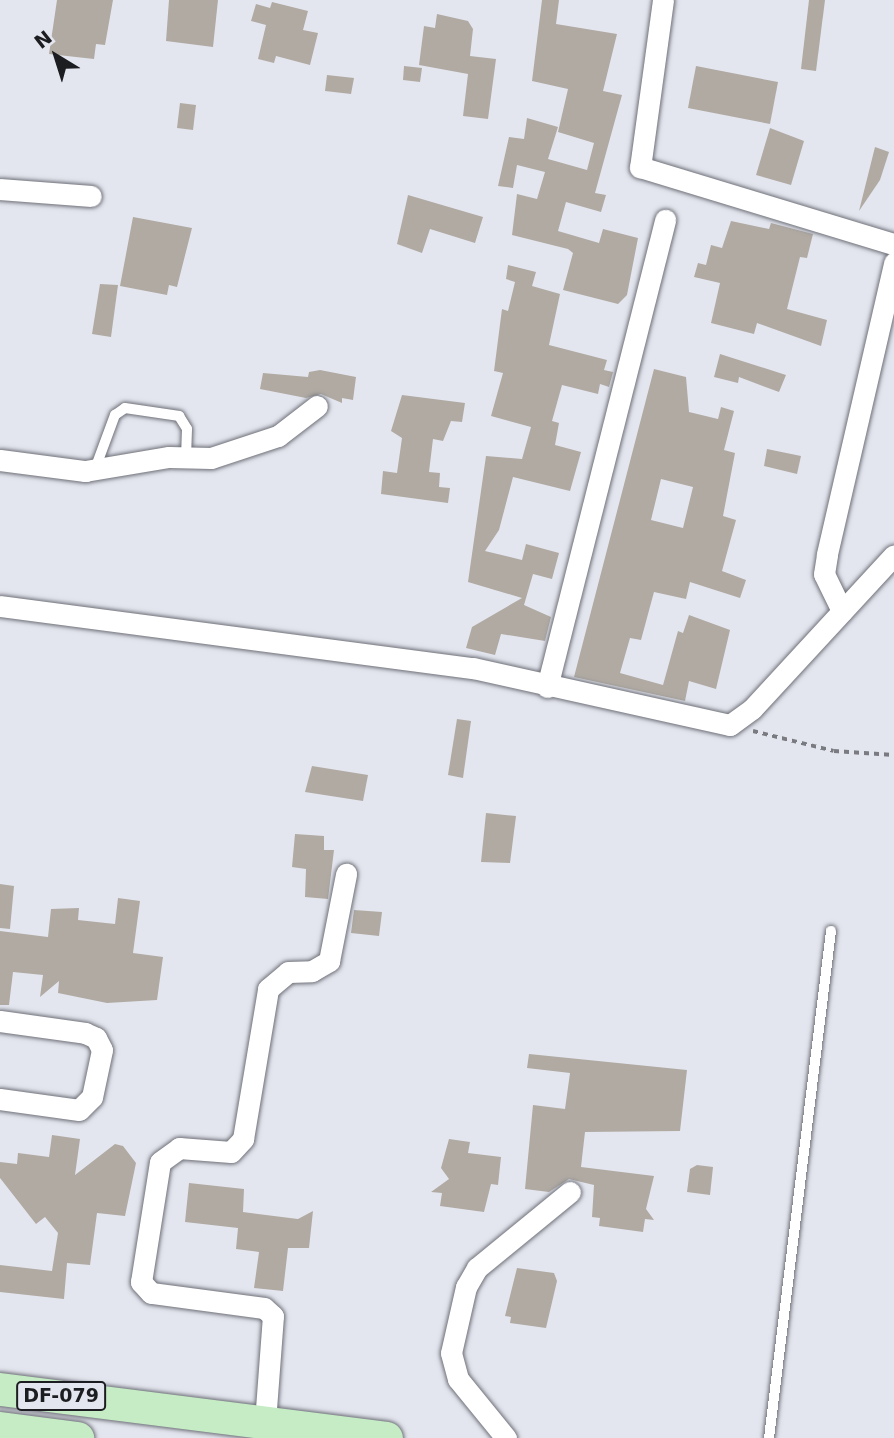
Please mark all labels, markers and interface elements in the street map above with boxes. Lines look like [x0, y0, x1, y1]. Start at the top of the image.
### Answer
north arrow [21, 21, 91, 91]
text: N [30, 26, 56, 53]
road number: DF-079 [15, 1380, 106, 1412]

